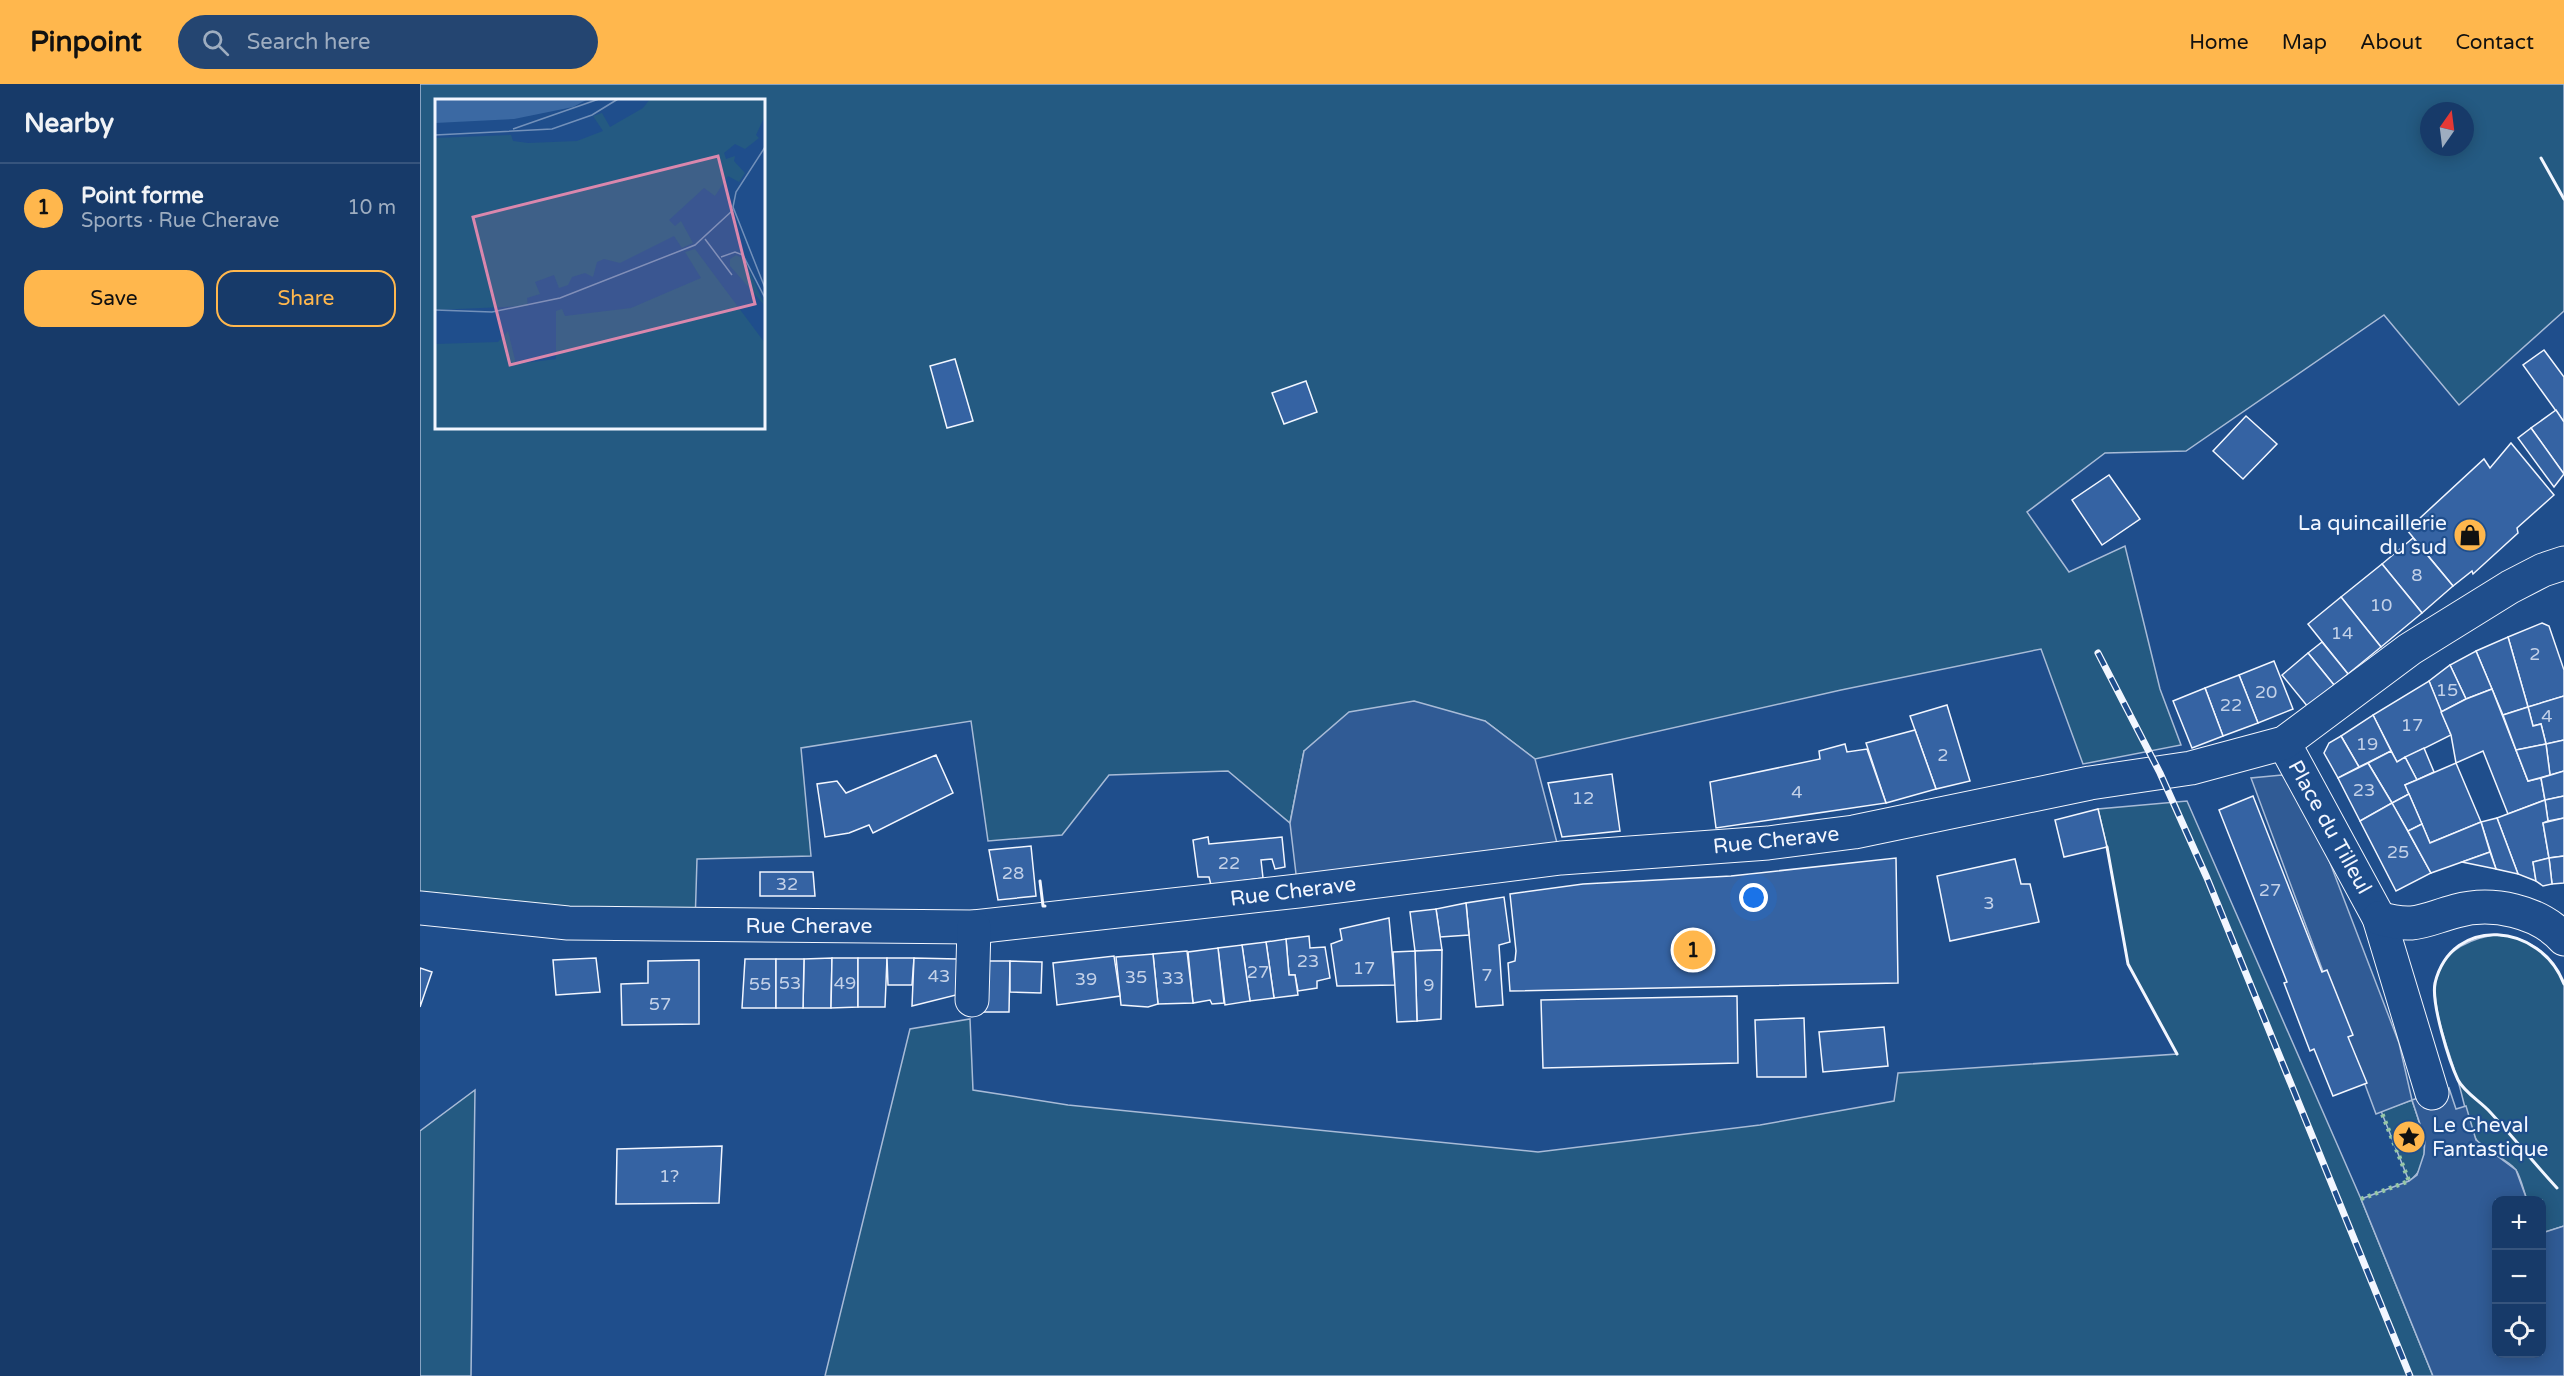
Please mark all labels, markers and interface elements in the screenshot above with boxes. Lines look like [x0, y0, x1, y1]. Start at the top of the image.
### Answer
search box [178, 15, 598, 69]
text: Pinpoint [30, 25, 142, 59]
icon: search [199, 26, 232, 59]
text: Search here [247, 29, 370, 55]
text: Home [2189, 30, 2249, 55]
text: Map [2282, 30, 2327, 55]
text: About [2360, 30, 2422, 55]
text: Contact [2455, 30, 2534, 55]
inset map [435, 99, 765, 429]
north arrow [2420, 102, 2474, 156]
text: Nearby [24, 108, 114, 139]
text: Point forme [81, 183, 204, 209]
text: 1 [37, 196, 50, 220]
text: 10 m [347, 196, 396, 220]
text: Sports · Rue Cherave [81, 209, 279, 233]
button: Save [24, 270, 204, 327]
button: Share [216, 270, 396, 327]
place label: La quincaillerie du sud [2298, 511, 2447, 560]
shop icon: La quincaillerie du sud [2452, 517, 2488, 553]
house number: 8 [2411, 564, 2423, 586]
house number: 10 [2370, 594, 2392, 616]
house number: 14 [2331, 622, 2353, 644]
house number: 2 [2529, 643, 2541, 665]
house number: 15 [2436, 679, 2458, 701]
house number: 20 [2255, 681, 2277, 703]
house number: 22 [2220, 694, 2242, 716]
house number: 4 [2541, 705, 2553, 727]
house number: 17 [2401, 714, 2423, 736]
house number: 19 [2356, 733, 2378, 755]
house number: 2 [1937, 744, 1949, 766]
street label: Place du Tilleul [2282, 756, 2377, 899]
house number: 23 [2353, 779, 2375, 801]
house number: 4 [1791, 781, 1803, 803]
house number: 12 [1572, 787, 1594, 809]
street label: Rue Cherave [1712, 821, 1841, 860]
house number: 25 [2387, 841, 2409, 863]
house number: 22 [1218, 852, 1240, 874]
house number: 28 [1002, 862, 1024, 884]
street label: Rue Cherave [1229, 871, 1358, 912]
house number: 32 [776, 873, 798, 895]
house number: 27 [2259, 879, 2281, 901]
your location [1739, 883, 1768, 912]
house number: 3 [1983, 892, 1995, 914]
street label: Rue Cherave [746, 914, 873, 939]
pin: 1 [1674, 928, 1712, 972]
house number: 23 [1297, 950, 1319, 972]
house number: 17 [1353, 957, 1375, 979]
house number: 27 [1247, 961, 1269, 983]
house number: 7 [1481, 964, 1493, 986]
house number: 43 [928, 965, 950, 987]
house number: 35 [1125, 966, 1147, 988]
house number: 33 [1162, 967, 1184, 989]
house number: 39 [1075, 968, 1097, 990]
house number: 53 [779, 972, 801, 994]
house number: 49 [834, 972, 856, 994]
house number: 55 [749, 973, 771, 995]
house number: 9 [1423, 974, 1435, 996]
house number: 57 [649, 993, 671, 1015]
place label: Le Cheval Fantastique [2432, 1113, 2549, 1162]
place icon: Le Cheval Fantastique [2391, 1119, 2427, 1155]
house number: 1? [659, 1165, 679, 1187]
map controls [2492, 1196, 2546, 1358]
button: + [2492, 1196, 2546, 1250]
button: − [2492, 1250, 2546, 1304]
button: locate [2492, 1304, 2546, 1358]

